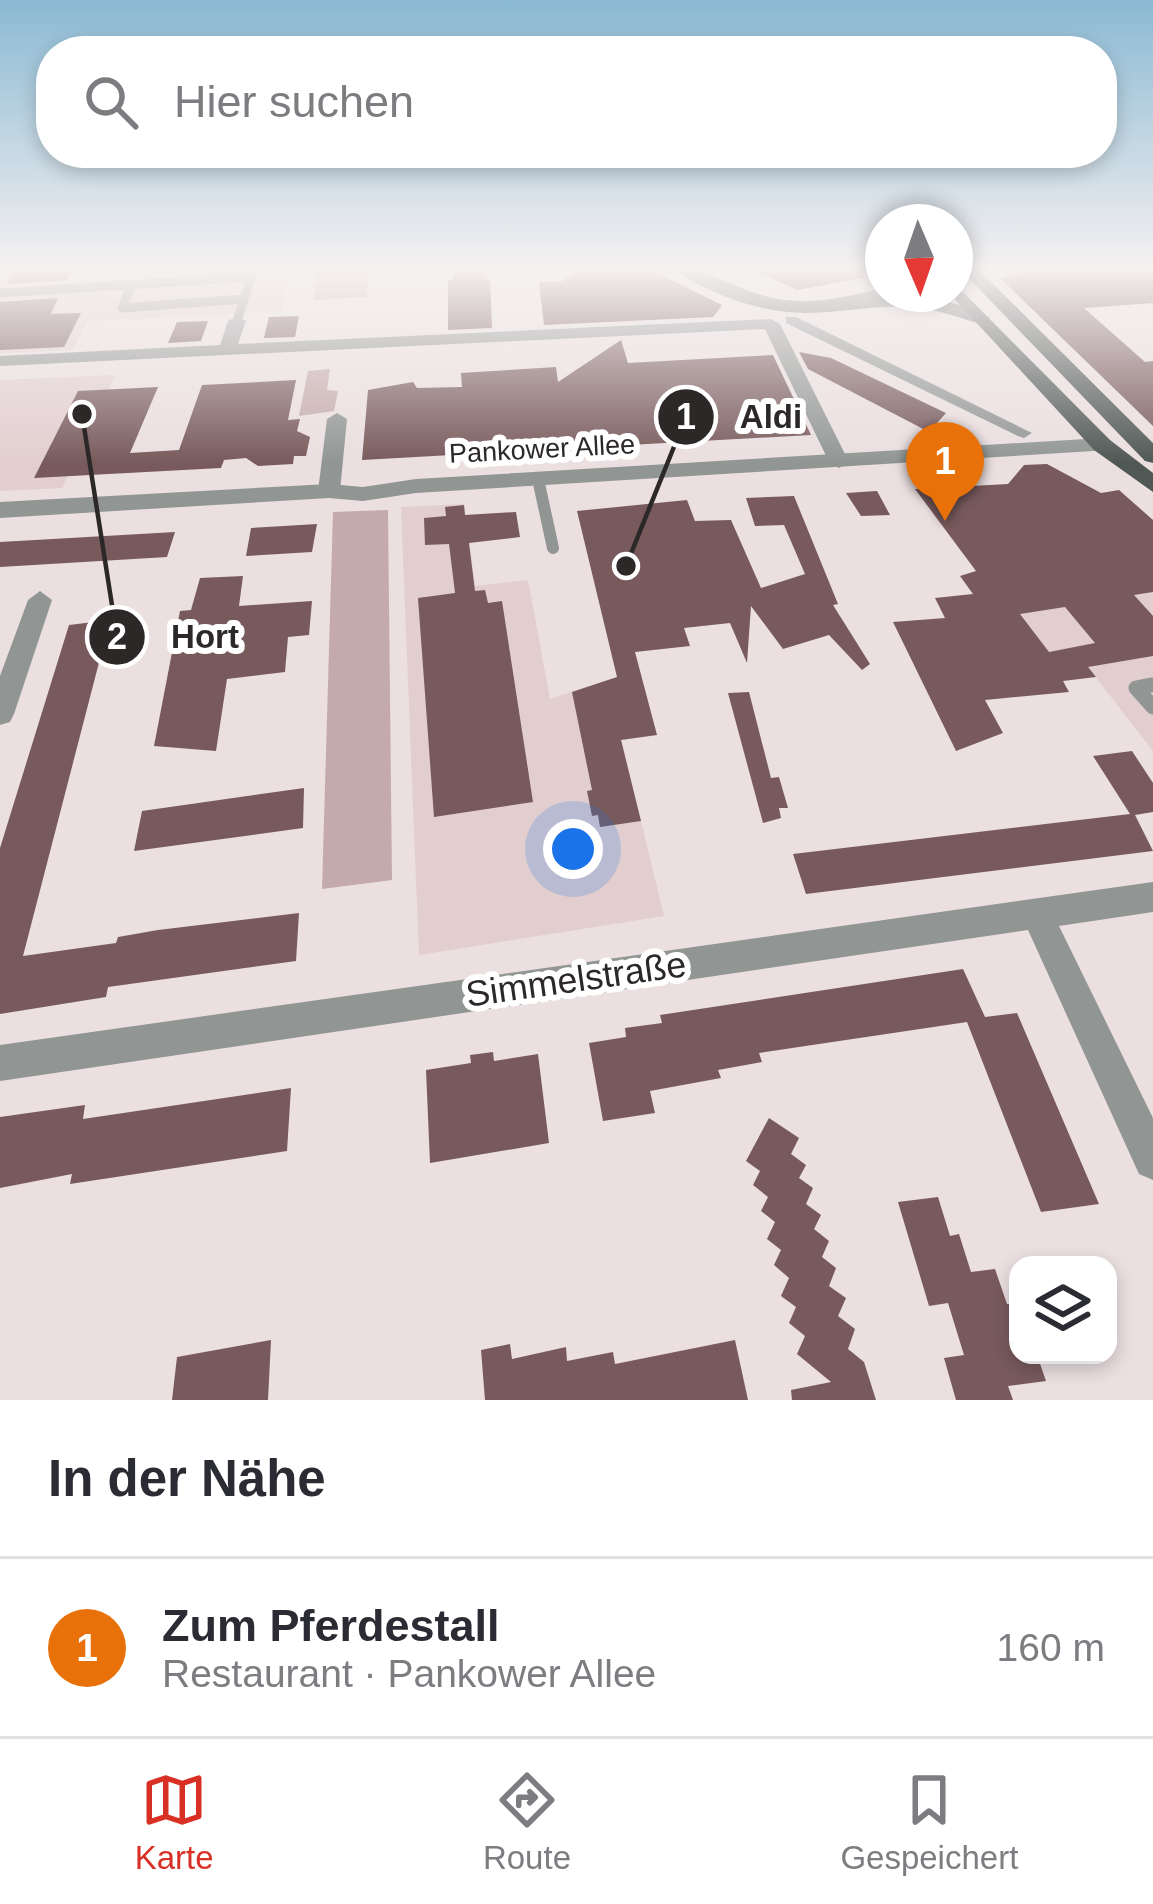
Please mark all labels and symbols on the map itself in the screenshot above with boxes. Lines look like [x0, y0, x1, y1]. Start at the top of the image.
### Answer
north arrow [865, 204, 973, 312]
callout: Aldi [656, 382, 826, 451]
text: 1 [676, 396, 696, 437]
text: Aldi [740, 398, 802, 435]
pin: 1 [906, 422, 984, 521]
street label: Pankower Allee [448, 429, 636, 469]
callout: Hort [87, 602, 263, 671]
text: 2 [107, 616, 127, 657]
text: Hort [171, 618, 239, 655]
your location [543, 819, 603, 879]
street label: Simmelstraße [463, 943, 689, 1015]

